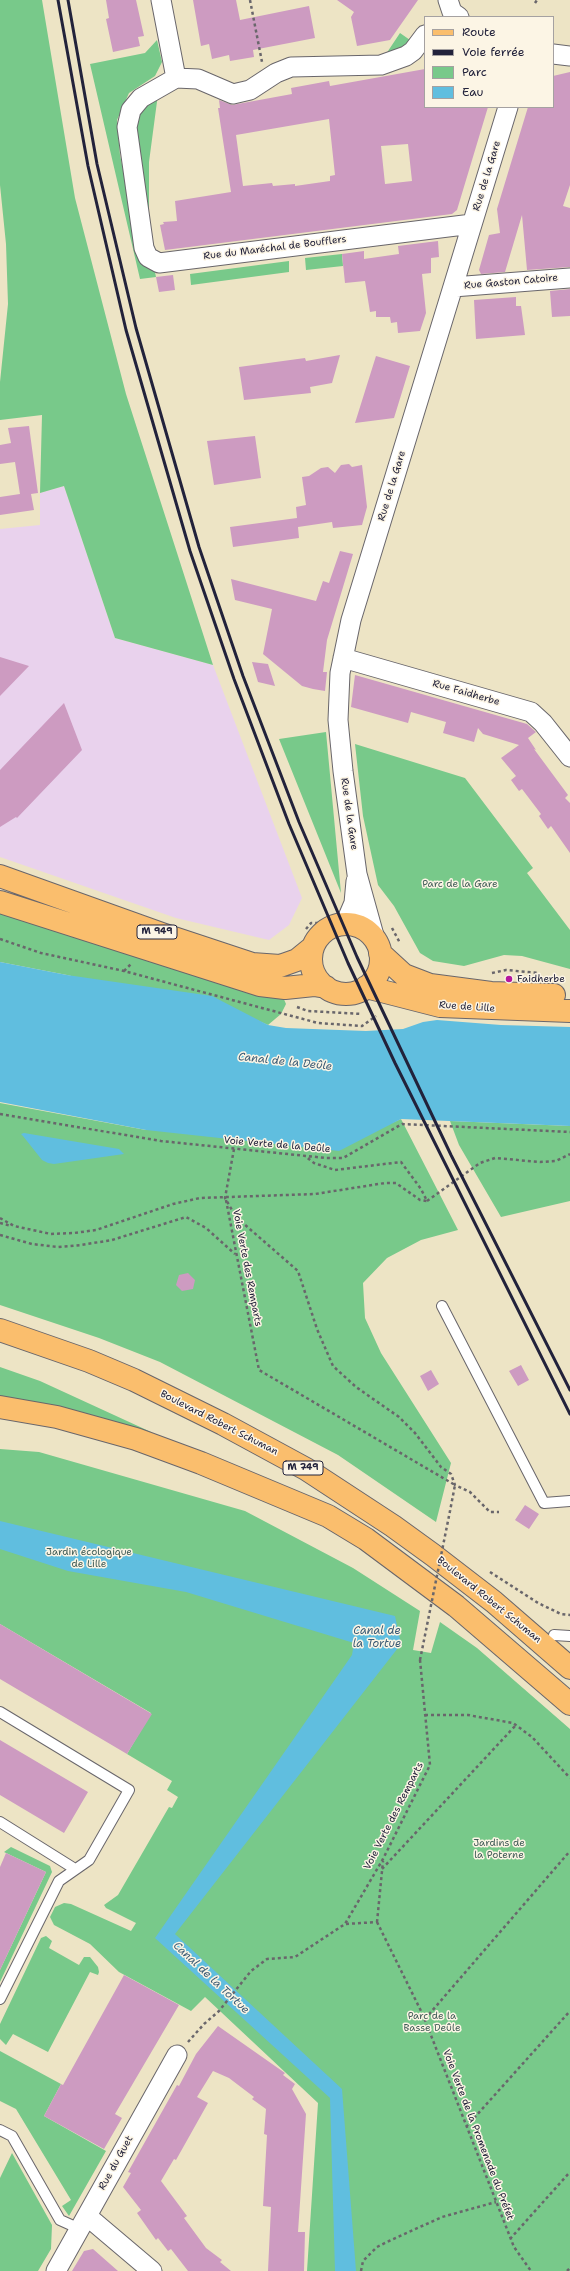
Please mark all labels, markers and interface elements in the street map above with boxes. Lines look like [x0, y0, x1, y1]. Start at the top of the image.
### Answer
legend [424, 16, 554, 108]
text: Route [462, 24, 496, 40]
text: Voie ferrée [462, 44, 525, 60]
text: Parc [462, 64, 487, 80]
text: Eau [462, 84, 483, 100]
street label: Rue de la Gare [471, 139, 503, 213]
street label: Rue du Maréchal de Boufflers [203, 233, 347, 263]
street label: Rue Gaston Catoire [464, 272, 558, 292]
street label: Rue de la Gare [376, 449, 408, 523]
street label: Rue Faidherbe [431, 678, 501, 708]
street label: Rue de la Gare [338, 777, 360, 851]
park label: Parc de la Gare [422, 878, 498, 890]
road number: M 949 [137, 925, 177, 939]
place label: Faidherbe [517, 973, 565, 985]
marker: Faidherbe [504, 974, 514, 984]
street label: Rue de Lille [438, 999, 496, 1015]
water label: Canal de la Deûle [237, 1050, 333, 1074]
street label: Voie Verte de la Deûle [223, 1134, 331, 1156]
street label: Voie Verte des Remparts [230, 1208, 264, 1328]
street label: Boulevard Robert Schuman [158, 1388, 280, 1458]
road number: M 749 [283, 1461, 323, 1475]
park label: Jardin écologique de Lille [46, 1546, 132, 1570]
street label: Boulevard Robert Schuman [434, 1554, 544, 1646]
water label: Canal de la Tortue [353, 1624, 401, 1650]
street label: Voie Verte des Remparts [362, 1760, 426, 1872]
park label: Jardins de la Poterne [473, 1837, 525, 1860]
water label: Canal de la Tortue [170, 1939, 252, 2017]
park label: Parc de la Basse Deûle [403, 2010, 461, 2034]
street label: Voie Verte de la Promenade du Préfet [440, 2048, 516, 2222]
street label: Rue du Guet [96, 2134, 136, 2192]

